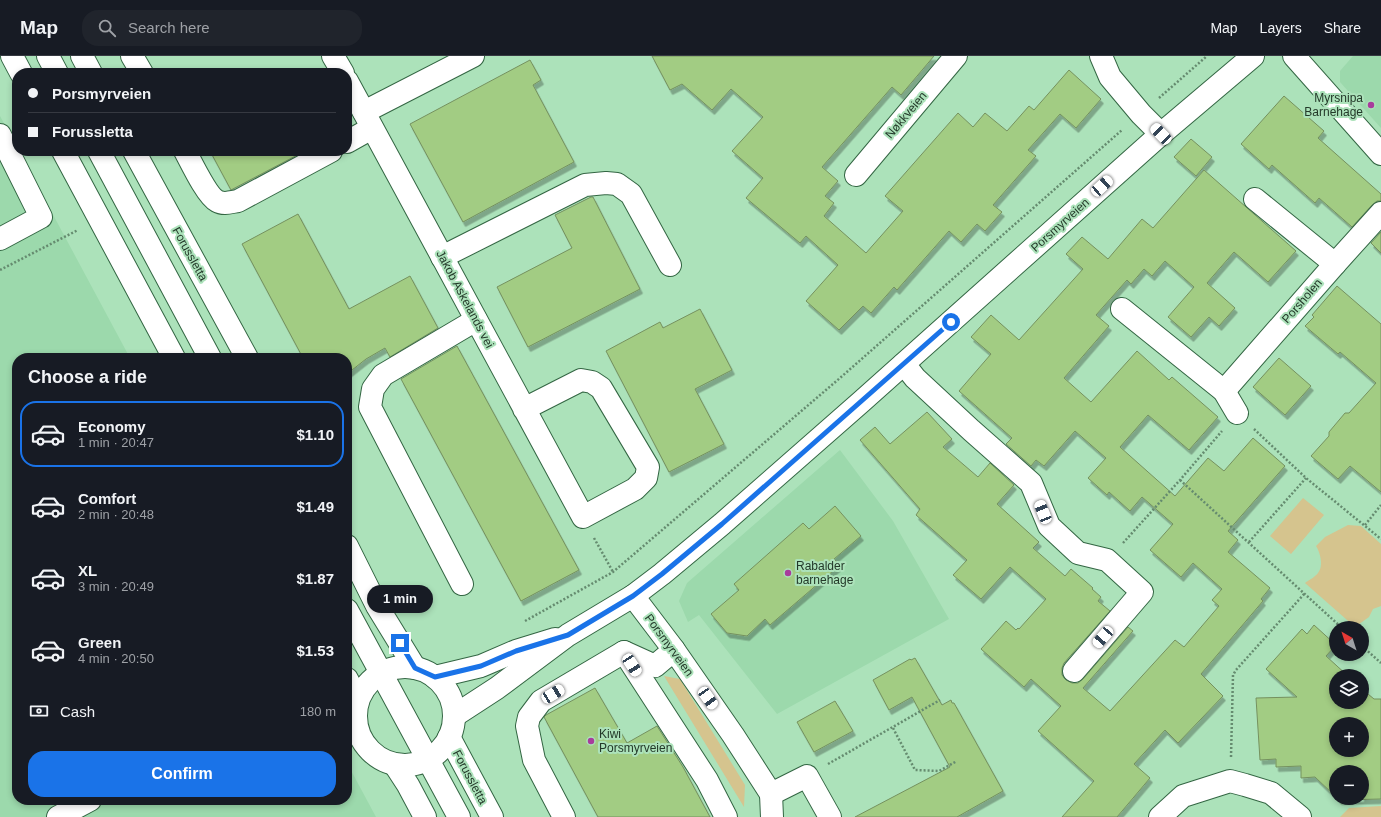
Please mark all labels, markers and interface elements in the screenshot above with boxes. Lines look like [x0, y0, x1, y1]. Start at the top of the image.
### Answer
search box [82, 10, 362, 46]
text: Map [20, 17, 58, 38]
icon: search [96, 17, 118, 39]
text: Search here [128, 19, 210, 36]
text: Map [1210, 20, 1238, 36]
text: Layers [1260, 20, 1302, 36]
text: Share [1324, 20, 1361, 36]
text: Porsmyrveien [52, 85, 151, 102]
street label: Nøkkveien [882, 89, 930, 141]
place label: Myrsnipa Barnehage [1304, 91, 1363, 119]
marker: Myrsnipa Barnehage [1366, 100, 1376, 110]
car [1148, 121, 1174, 147]
text: Forussletta [52, 123, 133, 140]
car [1089, 174, 1115, 198]
street label: Porsmyrveien [1028, 195, 1092, 255]
street label: Forussletta [169, 225, 211, 284]
street label: Jakob Askelands vei [433, 248, 497, 350]
street label: Porsholen [1279, 276, 1325, 326]
route start [942, 313, 960, 331]
text: Choose a ride [28, 367, 147, 387]
icon: car [30, 416, 66, 452]
text: Economy [78, 418, 146, 435]
text: $1.10 [296, 426, 334, 443]
text: 1 min · 20:47 [78, 435, 154, 450]
icon: car [30, 488, 66, 524]
text: Comfort [78, 490, 136, 507]
text: $1.49 [296, 498, 334, 515]
car [1033, 499, 1053, 525]
text: 2 min · 20:48 [78, 507, 154, 522]
place label: Rabalder barnehage [796, 559, 854, 587]
icon: car [30, 560, 66, 596]
text: XL [78, 562, 97, 579]
marker: Rabalder barnehage [783, 568, 793, 578]
text: $1.87 [296, 570, 334, 587]
text: 3 min · 20:49 [78, 579, 154, 594]
callout: 1 min [367, 585, 433, 613]
text: 1 min [383, 591, 417, 606]
street label: Porsmyrveien [642, 611, 696, 679]
north arrow [1329, 621, 1369, 661]
map controls [1329, 621, 1369, 805]
car [1091, 624, 1115, 650]
icon: car [30, 632, 66, 668]
text: Green [78, 634, 121, 651]
route end [391, 634, 409, 652]
text: $1.53 [296, 642, 334, 659]
text: 4 min · 20:50 [78, 651, 154, 666]
car [620, 652, 644, 678]
button: layers [1329, 669, 1369, 709]
car [540, 683, 566, 705]
car [696, 685, 720, 711]
icon: cash [28, 700, 50, 722]
text: Cash [60, 703, 95, 720]
text: 180 m [300, 704, 336, 719]
button: + [1329, 717, 1369, 757]
place label: Kiwi Porsmyrveien [599, 727, 672, 755]
marker: Kiwi Porsmyrveien [586, 736, 596, 746]
street label: Forussletta [450, 748, 490, 807]
button: Confirm [28, 751, 336, 797]
button: − [1329, 765, 1369, 805]

